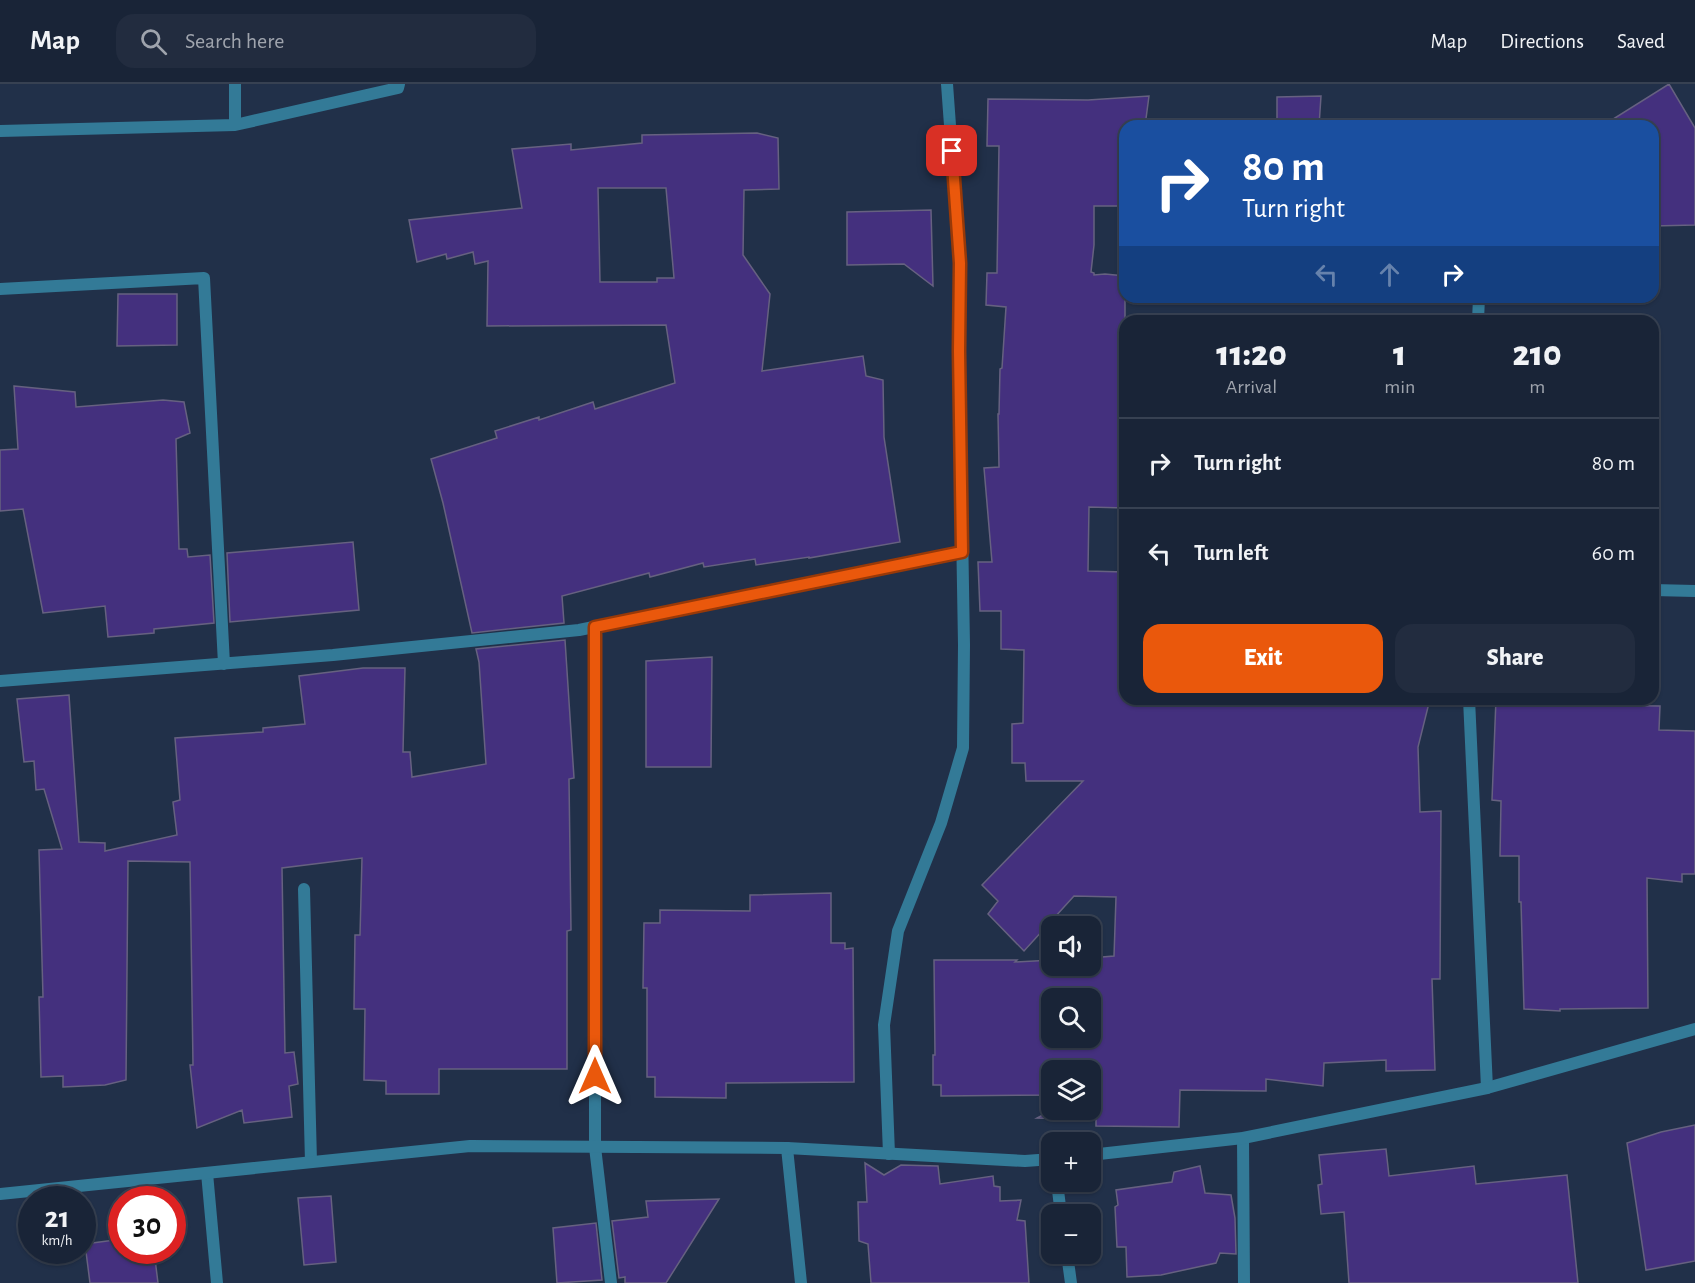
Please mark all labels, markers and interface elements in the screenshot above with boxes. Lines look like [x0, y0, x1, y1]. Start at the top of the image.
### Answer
search box [116, 14, 536, 68]
icon: search [137, 25, 170, 58]
text: Map [30, 27, 80, 55]
text: Search here [185, 30, 284, 52]
text: Map [1431, 31, 1467, 52]
text: Directions [1500, 31, 1584, 52]
text: Saved [1617, 31, 1665, 52]
pin [926, 125, 977, 176]
icon: arrive [935, 134, 968, 167]
icon: right [1143, 144, 1221, 222]
text: 80 m [1242, 146, 1325, 188]
text: Turn right [1242, 195, 1345, 222]
icon: left [1310, 258, 1343, 291]
icon: ahead [1373, 258, 1406, 291]
icon: right [1436, 258, 1469, 291]
text: 11:20 [1216, 336, 1287, 372]
text: 1 [1393, 336, 1406, 372]
text: 210 [1513, 336, 1562, 372]
text: Arrival [1226, 377, 1277, 397]
text: min [1384, 377, 1415, 397]
text: m [1529, 377, 1545, 397]
icon: right [1143, 447, 1176, 480]
text: Turn right [1194, 452, 1281, 474]
text: 80 m [1592, 452, 1635, 474]
icon: left [1143, 537, 1176, 570]
text: Turn left [1194, 542, 1268, 564]
text: 60 m [1592, 542, 1635, 564]
button: Exit [1143, 624, 1383, 693]
button: Share [1395, 624, 1635, 693]
map controls [1041, 916, 1101, 1264]
button: sound [1041, 916, 1101, 976]
button: search [1041, 988, 1101, 1048]
position arrow [563, 1044, 627, 1108]
button: layers [1041, 1060, 1101, 1120]
button: + [1041, 1132, 1101, 1192]
speed limit sign: 30 [108, 1186, 186, 1264]
text: 21 [45, 1203, 69, 1233]
button: − [1041, 1204, 1101, 1264]
text: km/h [42, 1233, 72, 1248]

